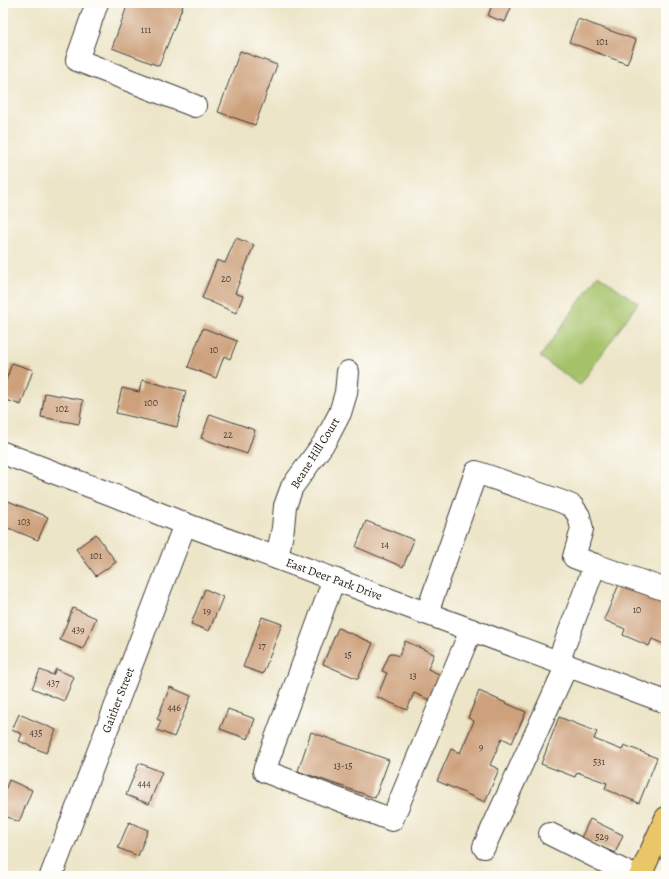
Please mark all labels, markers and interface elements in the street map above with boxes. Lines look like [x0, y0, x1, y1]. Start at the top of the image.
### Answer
house number: 111 [141, 23, 152, 36]
house number: 101 [596, 35, 609, 48]
house number: 20 [221, 272, 231, 285]
house number: 10 [210, 343, 218, 356]
house number: 100 [144, 396, 158, 409]
house number: 102 [55, 402, 69, 415]
street label: Beane Hill Court [287, 414, 343, 492]
house number: 22 [223, 428, 233, 441]
house number: 103 [18, 515, 30, 528]
house number: 14 [381, 538, 389, 551]
house number: 101 [90, 549, 103, 562]
street label: East Deer Park Drive [284, 554, 384, 604]
house number: 10 [633, 603, 641, 616]
house number: 19 [203, 604, 211, 617]
house number: 439 [71, 623, 85, 636]
house number: 17 [258, 639, 267, 652]
house number: 15 [344, 648, 352, 661]
street label: Gaither Street [98, 665, 138, 735]
house number: 13 [409, 669, 417, 682]
house number: 437 [47, 676, 60, 689]
house number: 446 [167, 701, 181, 714]
house number: 435 [30, 726, 43, 739]
house number: 9 [479, 740, 484, 753]
house number: 531 [593, 755, 606, 768]
house number: 13-15 [333, 759, 353, 772]
house number: 444 [137, 777, 151, 790]
house number: 529 [595, 830, 609, 843]

